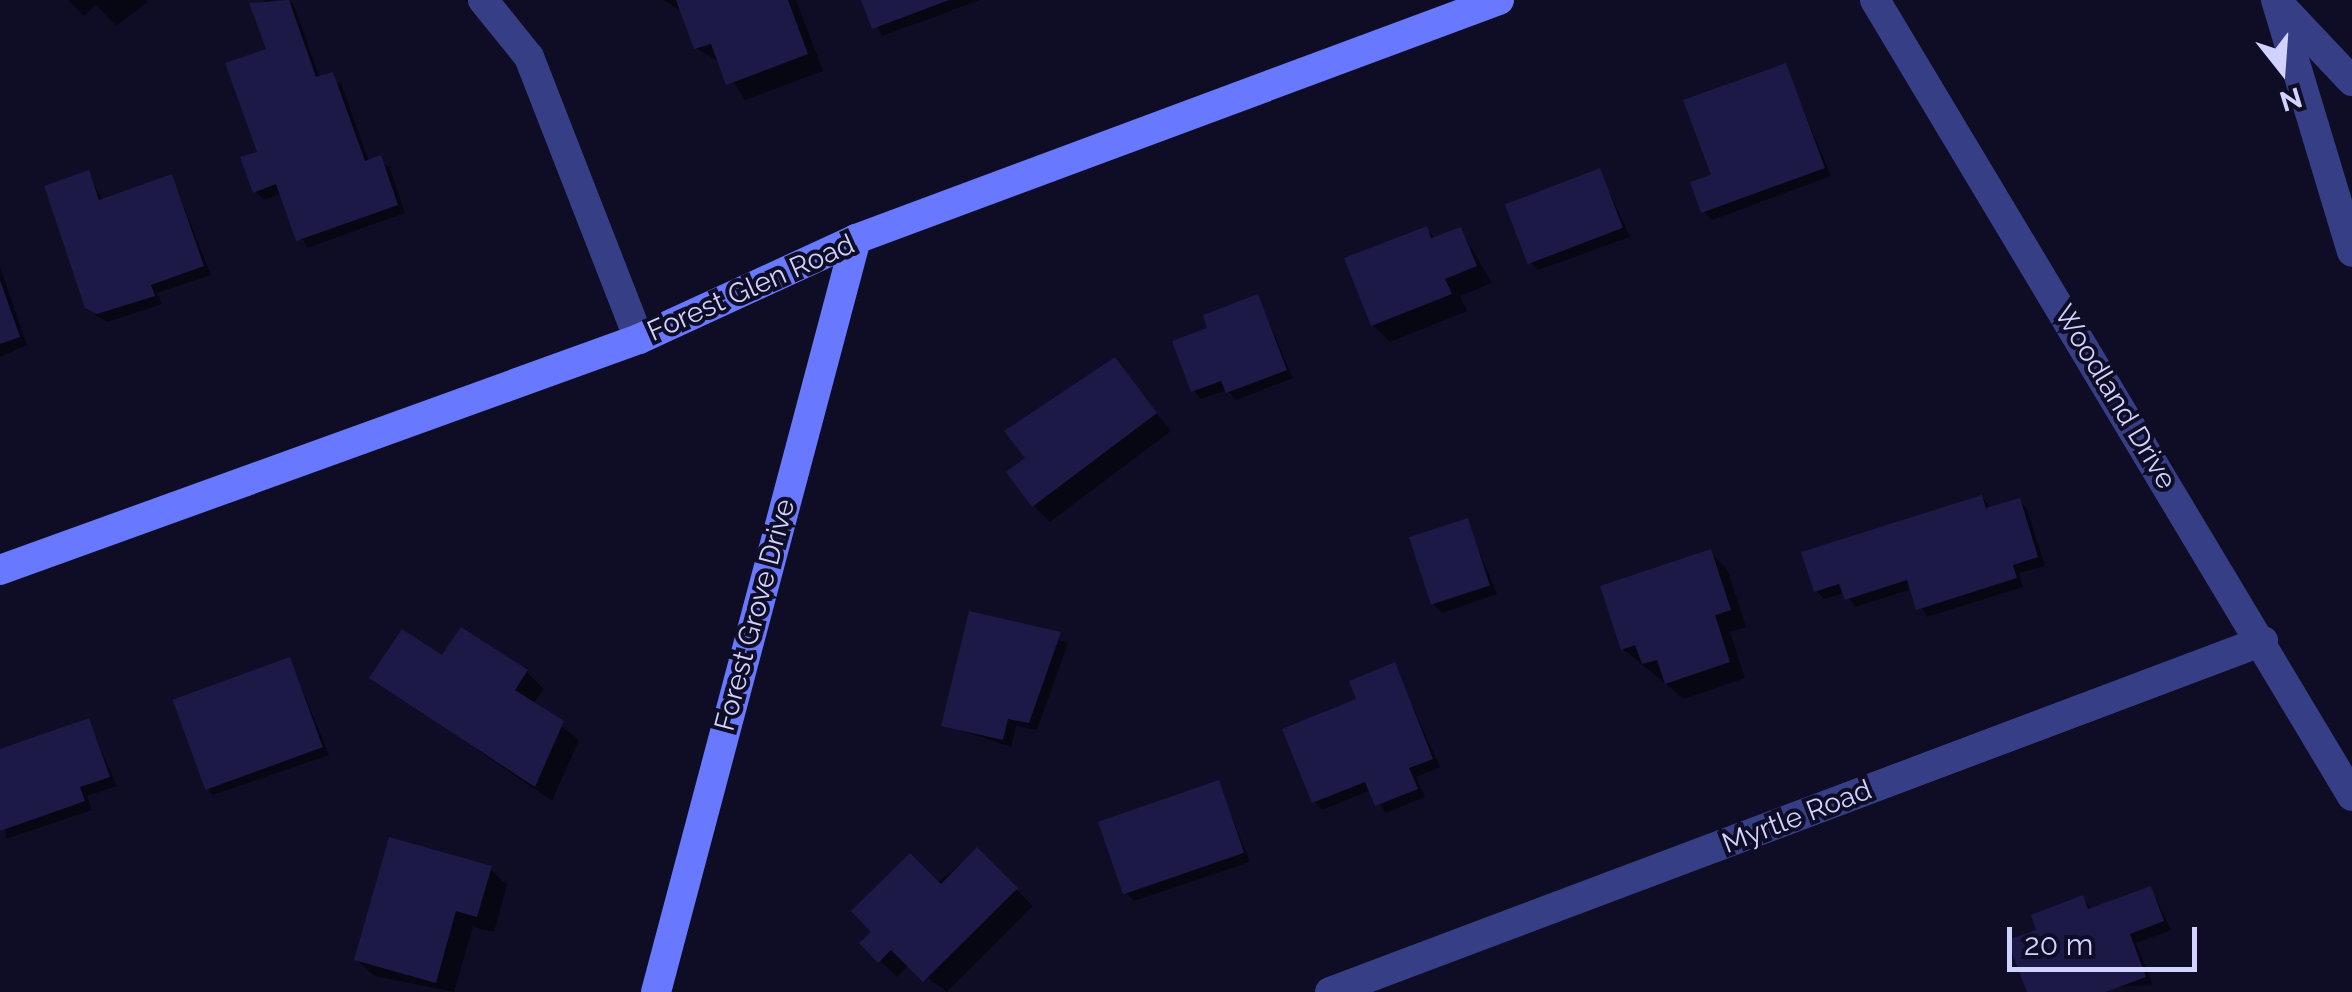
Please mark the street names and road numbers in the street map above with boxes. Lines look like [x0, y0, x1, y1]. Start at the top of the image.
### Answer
street label: Forest Glen Road [642, 227, 860, 349]
street label: Woodland Drive [2047, 299, 2183, 495]
street label: Forest Grove Drive [708, 495, 802, 735]
street label: Myrtle Road [1718, 773, 1876, 861]

